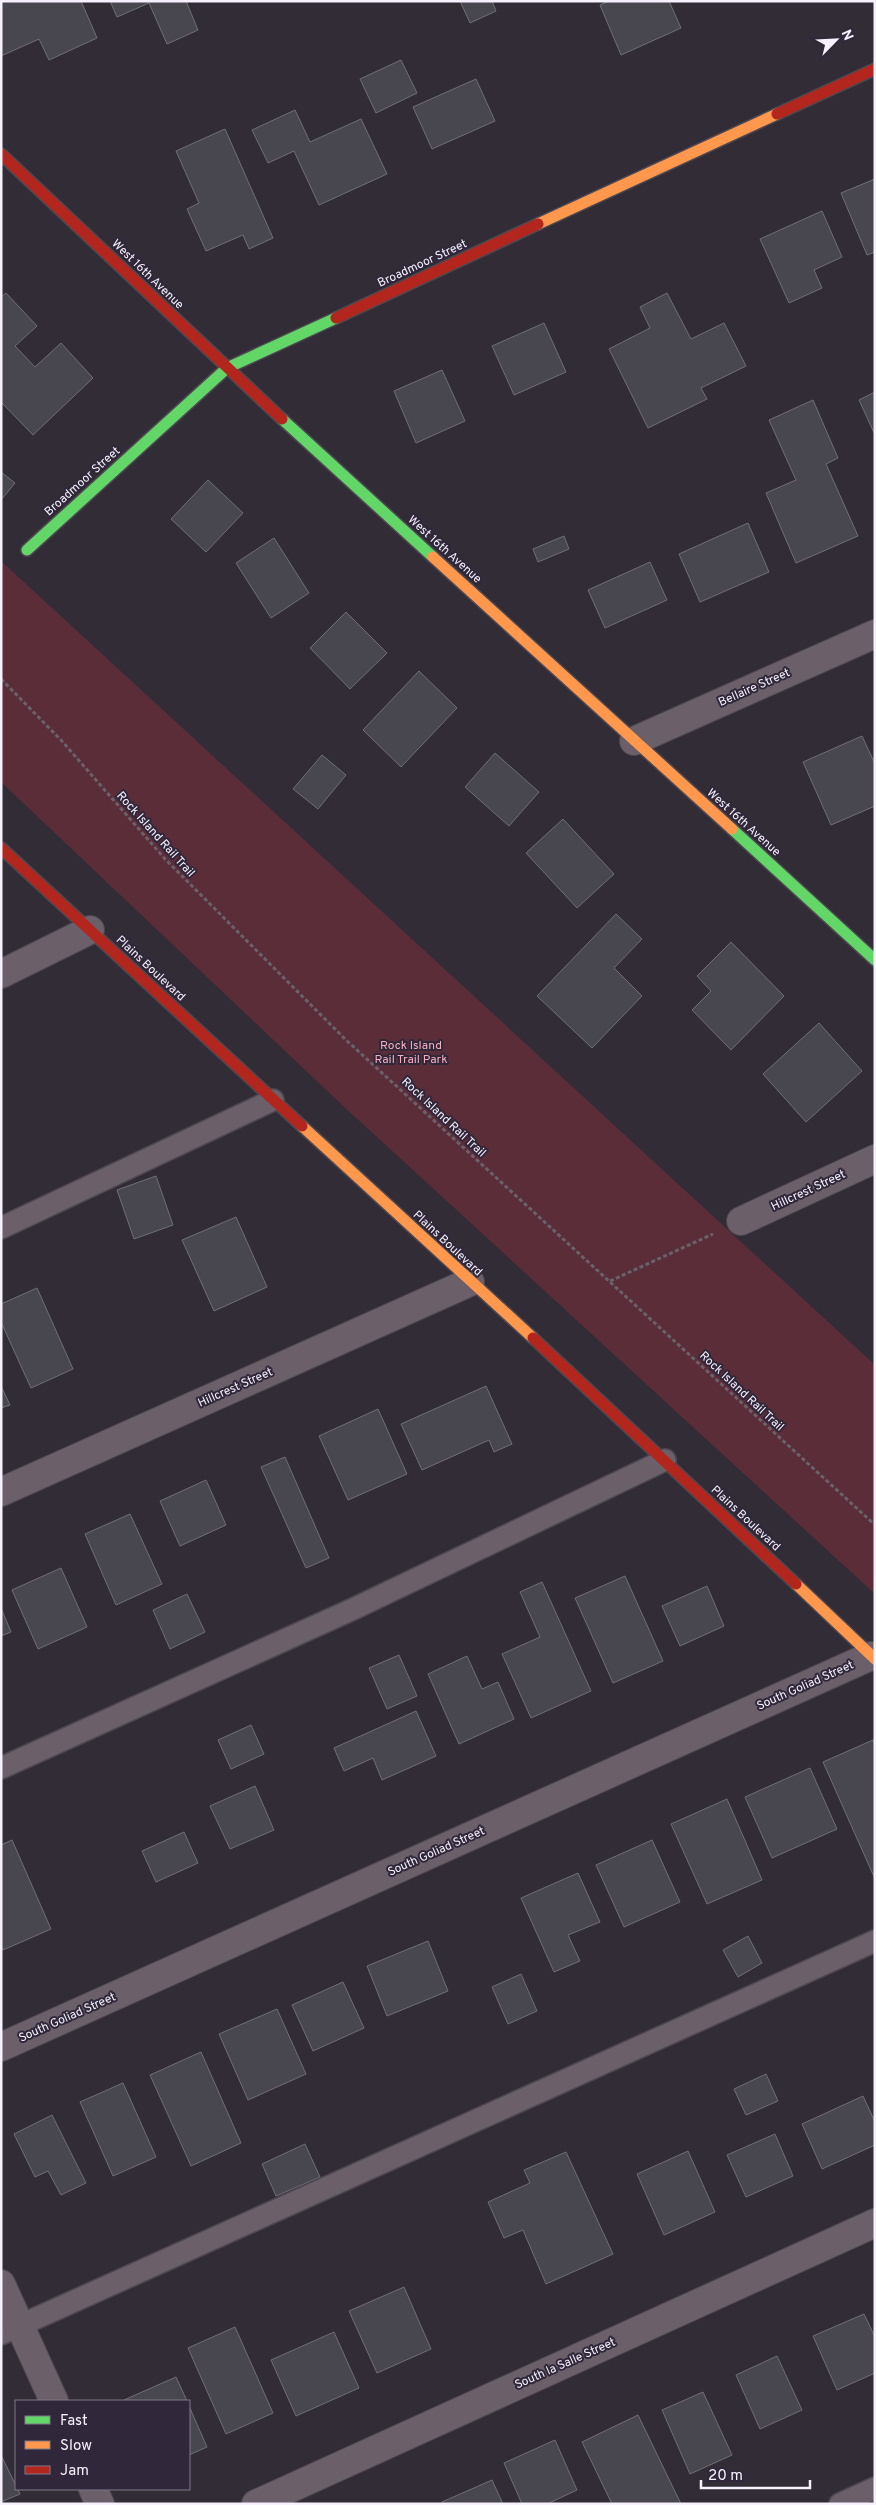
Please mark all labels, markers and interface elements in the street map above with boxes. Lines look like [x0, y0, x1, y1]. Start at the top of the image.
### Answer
north arrow [811, 15, 861, 65]
text: N [837, 27, 856, 43]
street label: West 16th Avenue [108, 236, 187, 313]
street label: Broadmoor Street [375, 236, 470, 292]
street label: Broadmoor Street [41, 443, 124, 520]
street label: West 16th Avenue [404, 512, 485, 587]
street label: Bellaire Street [716, 665, 793, 711]
street label: West 16th Avenue [703, 785, 784, 860]
street label: Rock Island Rail Trail [112, 788, 198, 881]
street label: Plains Boulevard [112, 932, 189, 1005]
park label: Rock Island Rail Trail Park [374, 1038, 448, 1068]
street label: Rock Island Rail Trail [398, 1074, 489, 1161]
street label: Hillcrest Street [769, 1167, 848, 1215]
street label: Plains Boulevard [409, 1207, 486, 1280]
street label: Rock Island Rail Trail [696, 1348, 787, 1435]
street label: Hillcrest Street [195, 1364, 275, 1412]
street label: Plains Boulevard [707, 1482, 784, 1555]
street label: South Goliad Street [754, 1657, 856, 1714]
street label: South Goliad Street [385, 1823, 487, 1880]
street label: South Goliad Street [16, 1989, 118, 2046]
street label: South la Salle Street [513, 2335, 618, 2393]
legend [15, 2400, 190, 2490]
text: Fast [60, 2412, 88, 2431]
text: Slow [60, 2437, 92, 2456]
scale bar [701, 2458, 810, 2490]
text: Jam [60, 2462, 89, 2481]
text: 20 m [708, 2467, 743, 2486]

